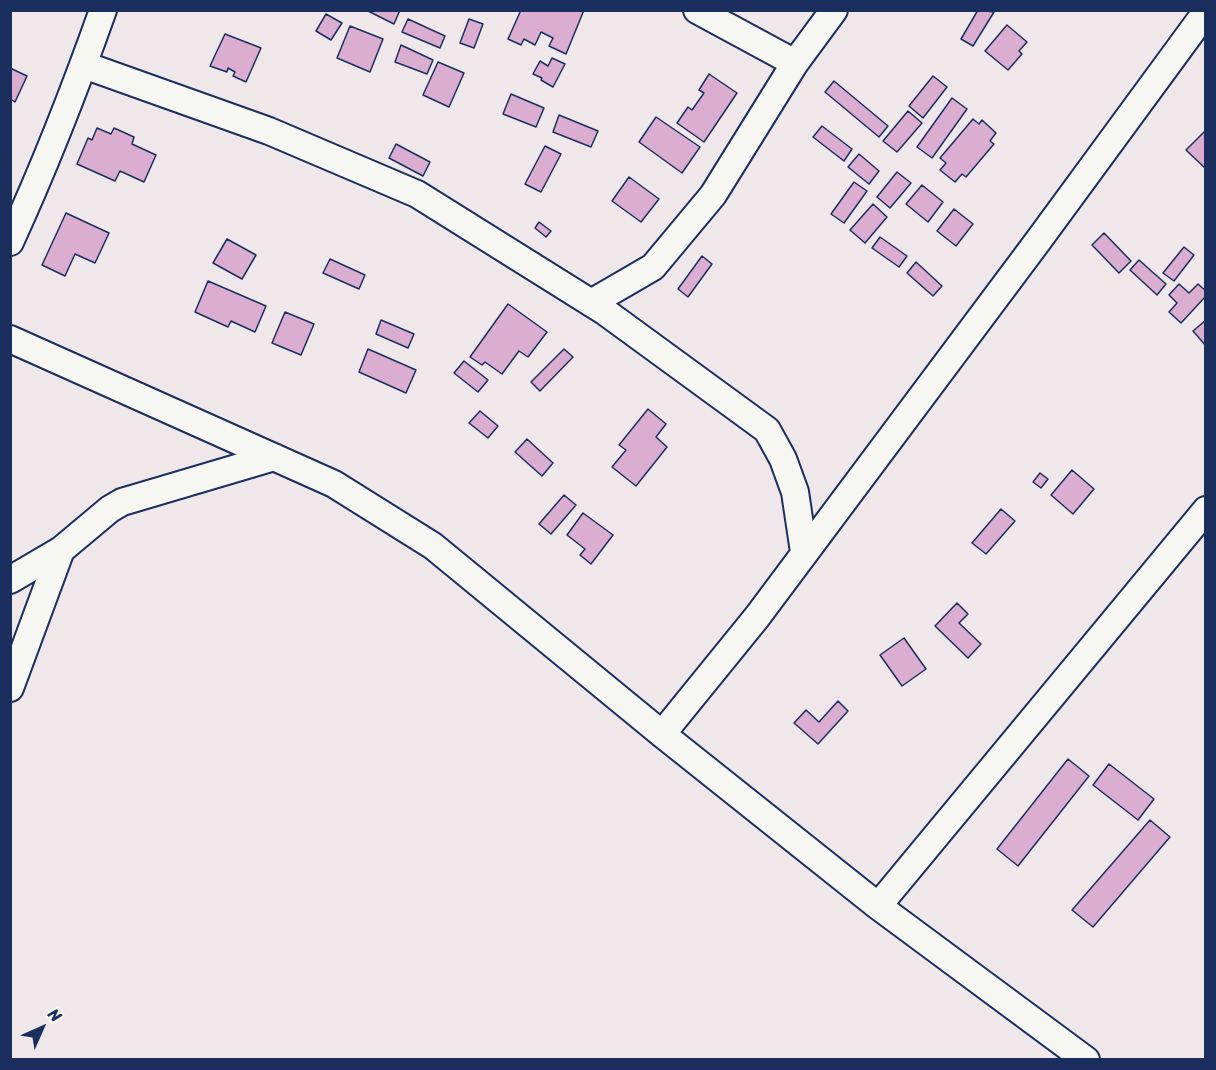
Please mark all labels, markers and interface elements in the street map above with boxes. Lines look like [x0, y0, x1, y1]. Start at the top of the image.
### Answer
north arrow [12, 998, 72, 1058]
text: N [41, 1001, 69, 1029]

